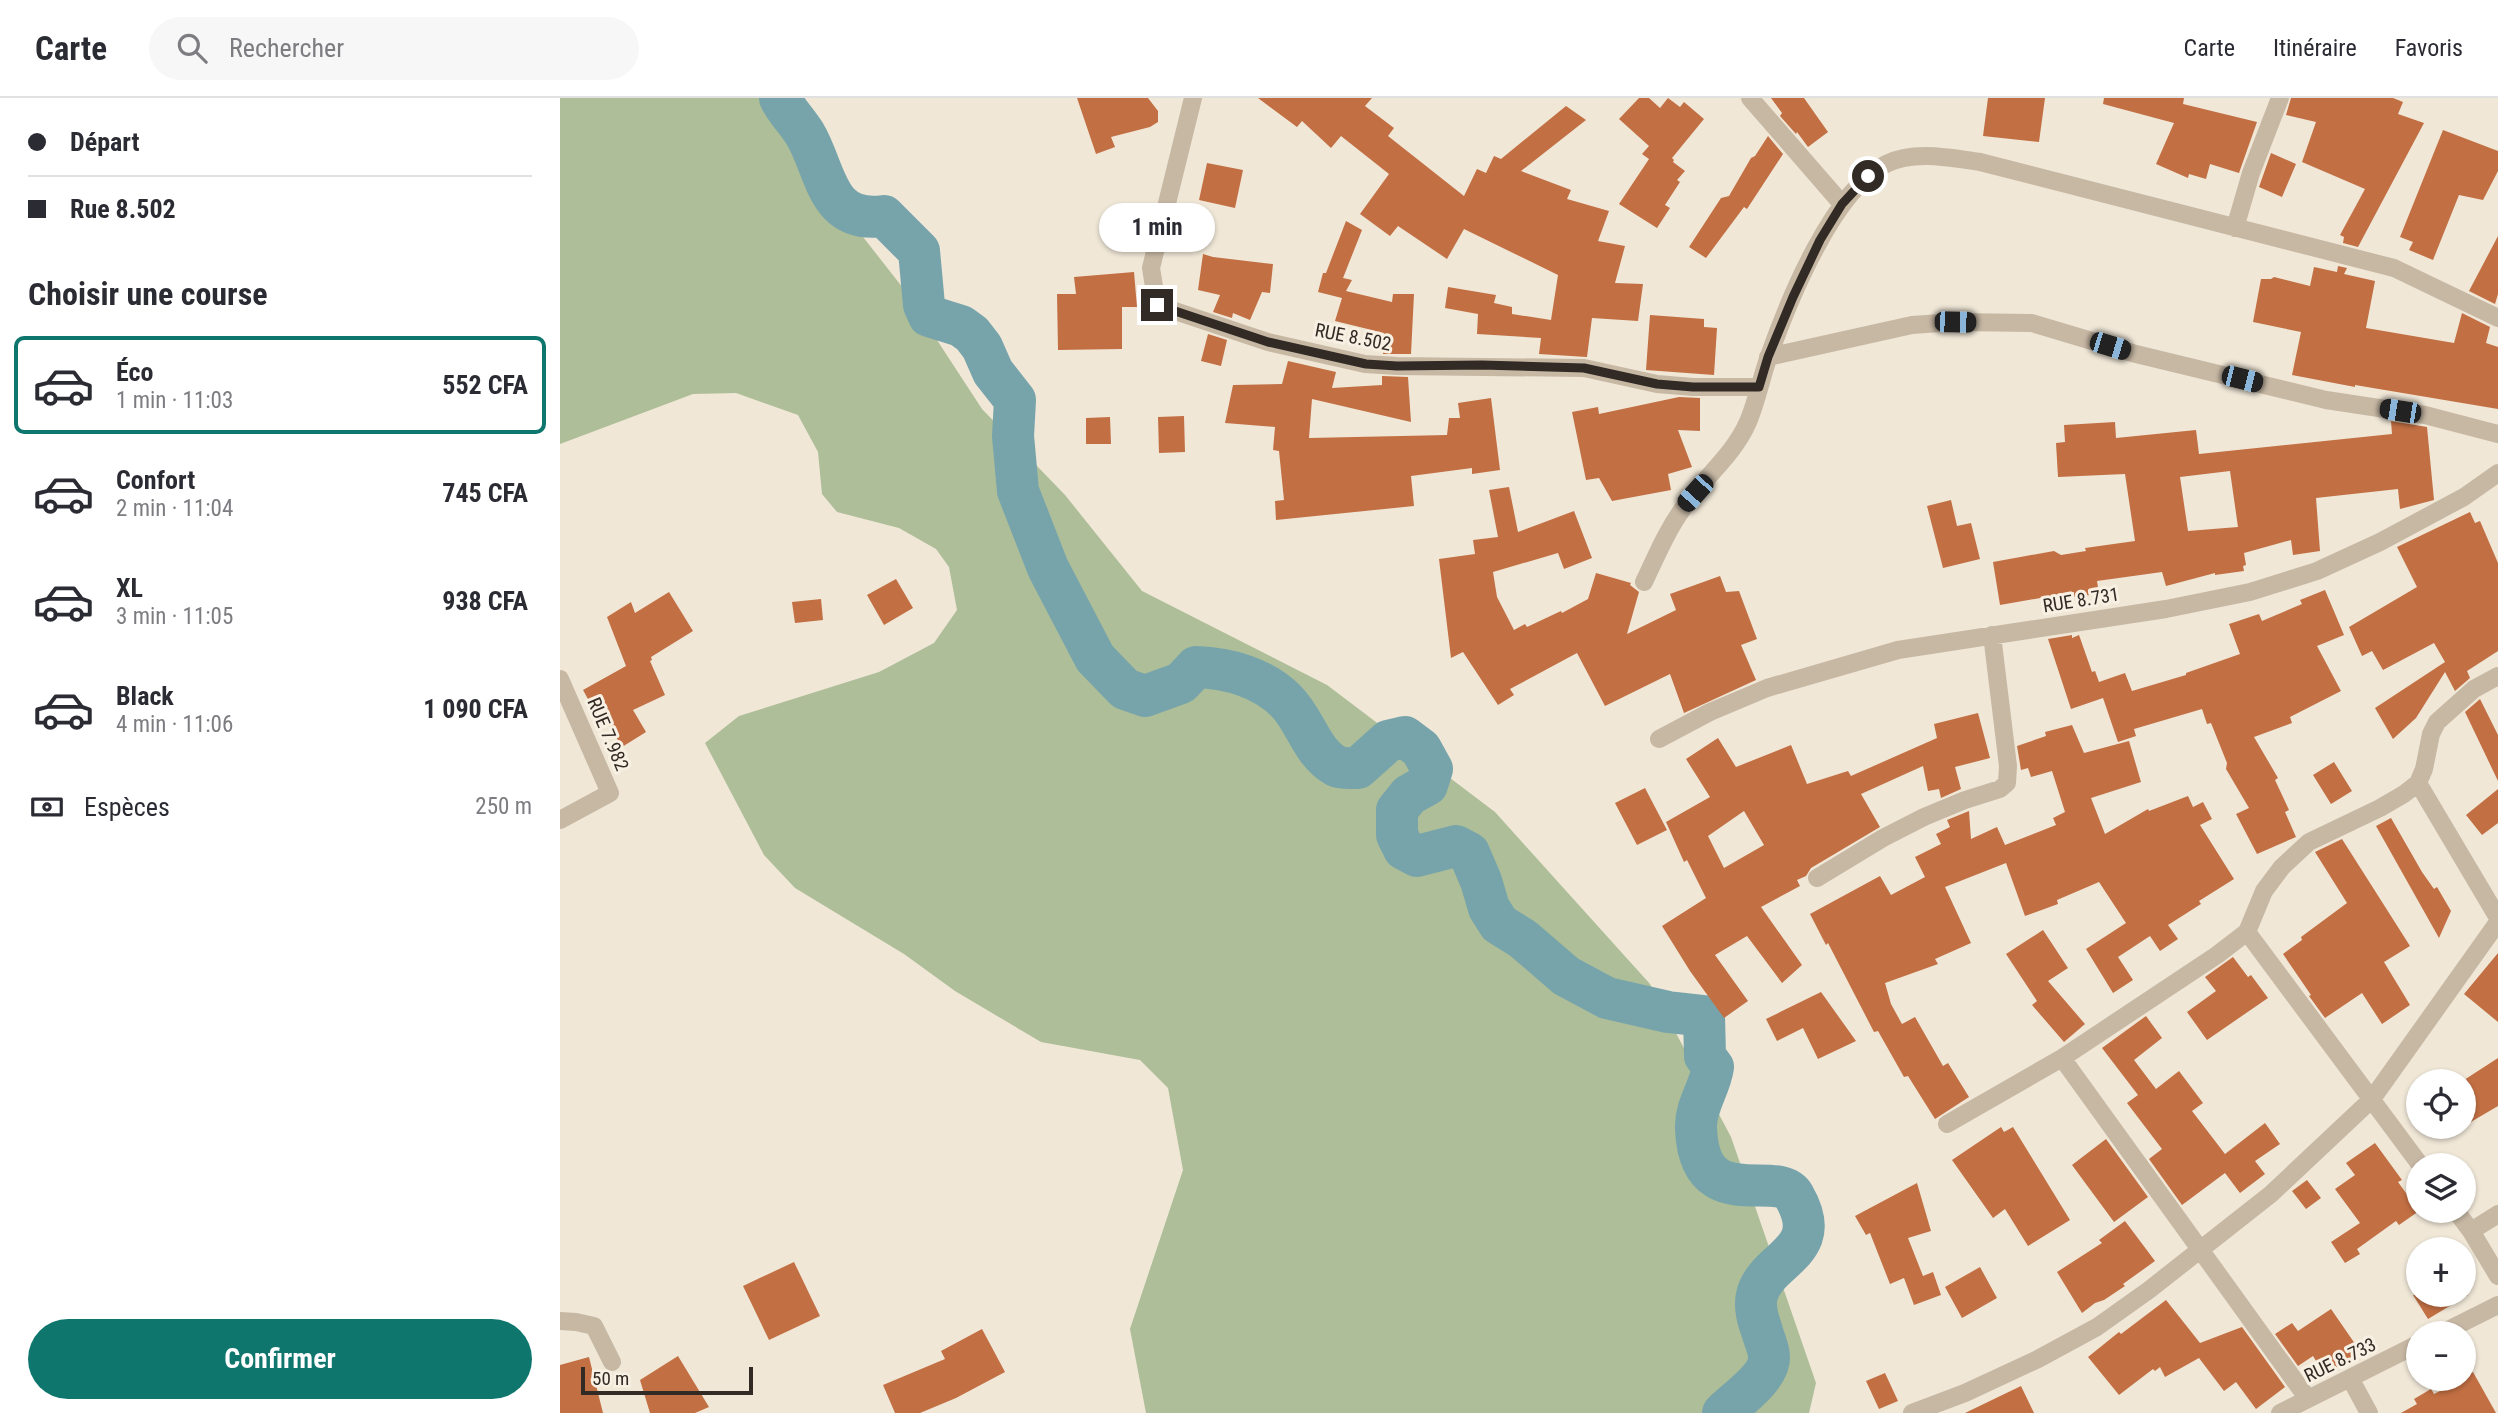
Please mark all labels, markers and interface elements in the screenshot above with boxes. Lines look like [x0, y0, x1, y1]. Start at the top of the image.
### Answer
search box [149, 17, 639, 80]
text: Carte [35, 29, 107, 68]
icon: search [173, 29, 211, 67]
text: Rechercher [229, 33, 344, 63]
text: Carte [2184, 34, 2235, 62]
text: Itinéraire [2273, 34, 2357, 62]
text: Favoris [2395, 34, 2463, 62]
text: Départ [70, 127, 139, 157]
route start [1852, 160, 1884, 192]
text: Rue 8.502 [70, 194, 176, 224]
callout: 1 min [1099, 204, 1215, 252]
text: 1 min [1131, 214, 1183, 241]
text: Choisir une course [28, 275, 268, 313]
route end [1141, 289, 1173, 321]
car [1934, 311, 1977, 333]
street label: RUE 8.502 [1313, 318, 1393, 356]
car [2087, 330, 2134, 362]
icon: car [32, 354, 95, 417]
text: Éco [116, 357, 153, 387]
car [2220, 364, 2265, 394]
text: 552 CFA [442, 370, 528, 400]
text: 1 min · 11:03 [116, 387, 233, 414]
car [2378, 397, 2423, 425]
icon: car [32, 462, 95, 525]
text: Confort [116, 465, 195, 495]
car [1674, 470, 1717, 516]
text: 745 CFA [442, 478, 528, 508]
text: 2 min · 11:04 [116, 495, 233, 522]
icon: car [32, 570, 95, 633]
text: XL [116, 573, 143, 603]
street label: RUE 8.731 [2041, 583, 2121, 617]
text: 938 CFA [442, 586, 528, 616]
text: 3 min · 11:05 [116, 603, 233, 630]
icon: car [32, 678, 95, 741]
text: Black [116, 681, 174, 711]
text: 1 090 CFA [423, 694, 528, 724]
street label: RUE 7.982 [582, 694, 634, 774]
text: 4 min · 11:06 [116, 711, 233, 738]
icon: cash [28, 788, 66, 826]
text: Espèces [84, 792, 170, 822]
text: 250 m [475, 793, 532, 820]
map controls [2406, 1069, 2476, 1391]
button: locate [2406, 1069, 2476, 1139]
button: layers [2406, 1153, 2476, 1223]
button: + [2406, 1237, 2476, 1307]
button: Confirmer [28, 1319, 532, 1399]
button: − [2406, 1321, 2476, 1391]
street label: RUE 8.733 [2300, 1333, 2380, 1387]
scale bar [581, 1364, 752, 1396]
text: 50 m [592, 1367, 629, 1390]

